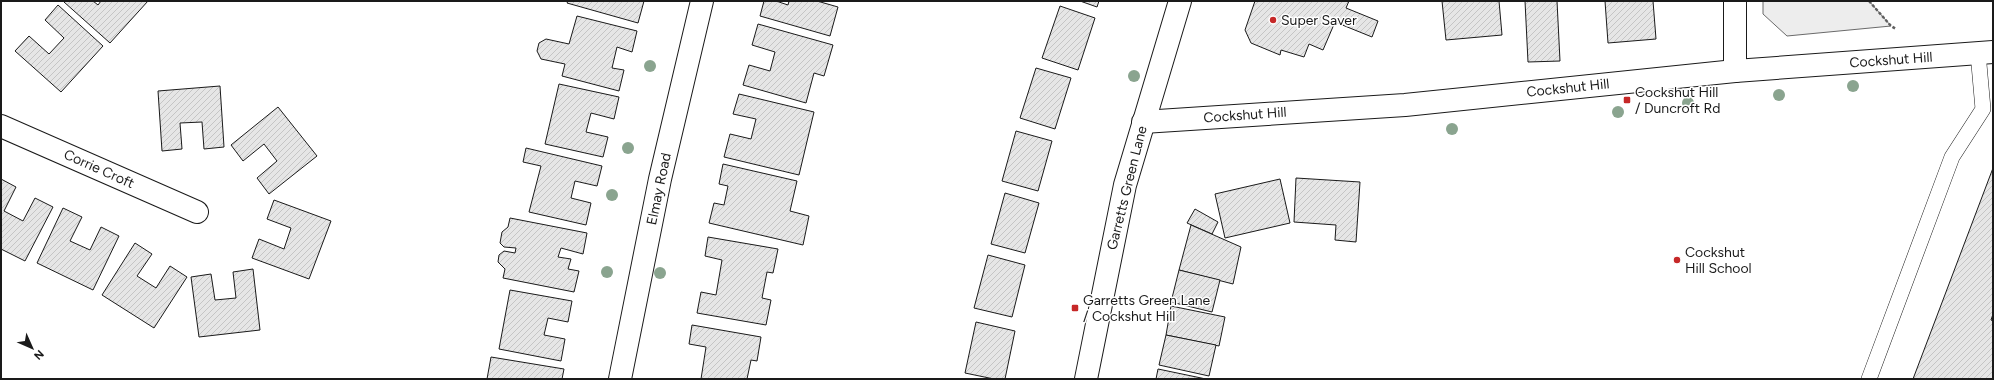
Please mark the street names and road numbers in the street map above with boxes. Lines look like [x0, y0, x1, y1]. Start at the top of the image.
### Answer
street label: Cockshut Hill [1849, 49, 1933, 71]
street label: Cockshut Hill [1526, 75, 1610, 101]
street label: Cockshut Hill [1203, 104, 1287, 126]
street label: Garretts Green Lane [1103, 124, 1151, 252]
street label: Corrie Croft [61, 146, 137, 192]
street label: Elmay Road [643, 151, 675, 227]

